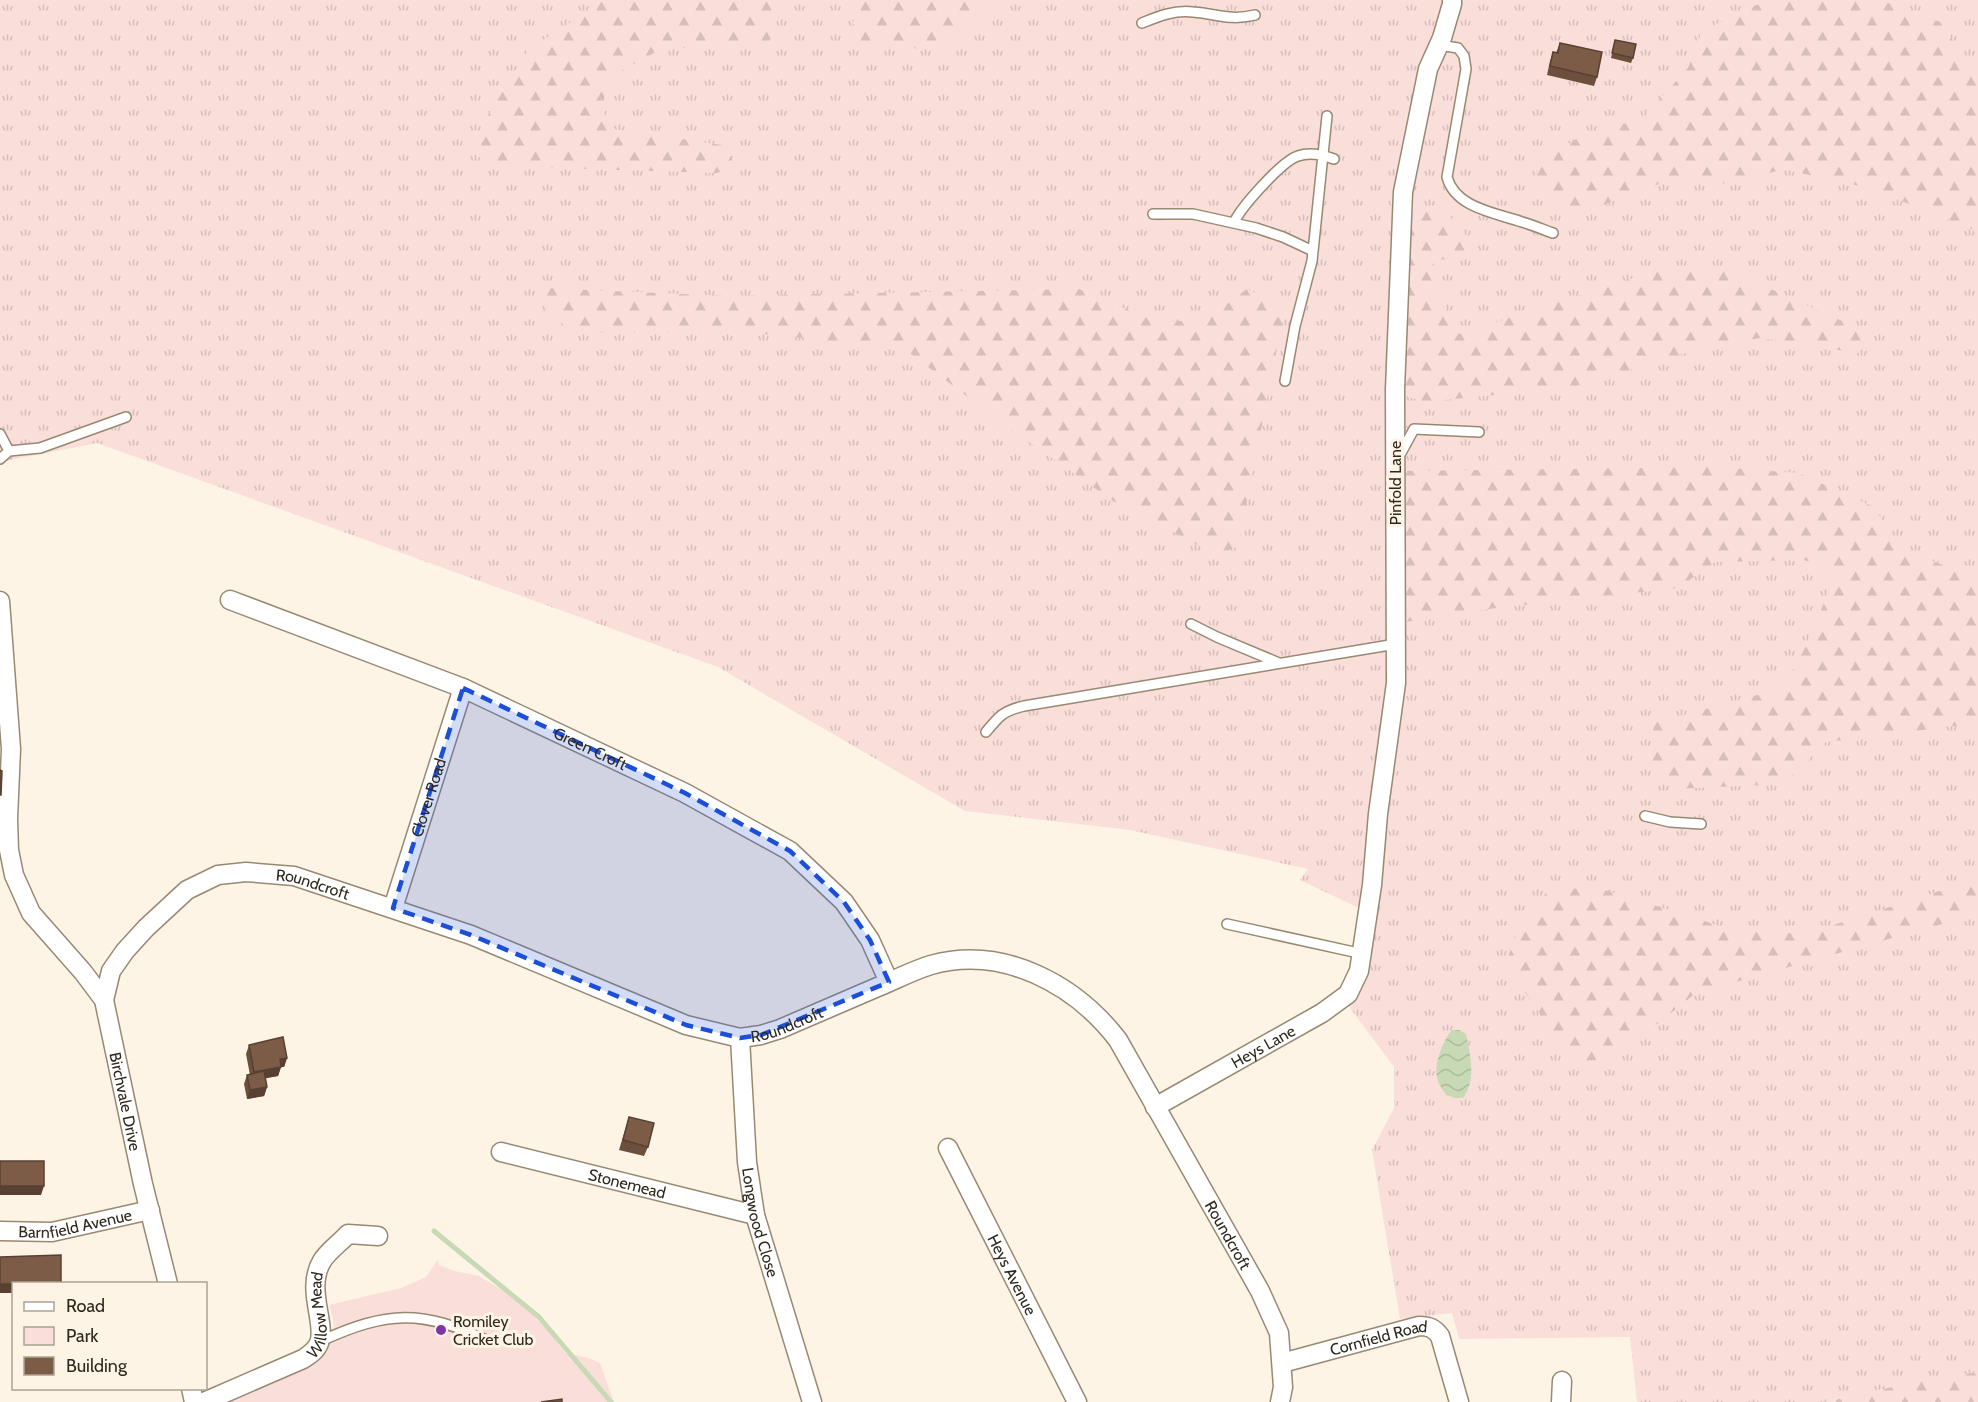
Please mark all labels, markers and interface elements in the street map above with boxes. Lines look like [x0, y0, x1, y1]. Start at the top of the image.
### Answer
street label: Pinfold Lane [1386, 441, 1405, 525]
street label: Green Croft [551, 723, 630, 774]
street label: Clover Road [407, 756, 450, 839]
street label: Roundcroft [275, 865, 353, 904]
street label: Roundcroft [749, 1002, 826, 1046]
street label: Heys Lane [1228, 1021, 1298, 1072]
street label: Birchvale Drive [106, 1050, 145, 1153]
street label: Stonemead [586, 1165, 668, 1202]
street label: Longwood Close [738, 1166, 783, 1279]
street label: Roundcroft [1201, 1197, 1256, 1273]
street label: Barnfield Avenue [18, 1205, 134, 1242]
street label: Heys Avenue [984, 1231, 1041, 1318]
street label: Willow Mead [303, 1270, 330, 1362]
legend [12, 1282, 207, 1390]
text: Road [66, 1295, 105, 1317]
place label: Romiley Cricket Club [453, 1312, 533, 1349]
street label: Cornfield Road [1328, 1316, 1428, 1359]
marker: Romiley Cricket Club [434, 1323, 448, 1337]
text: Park [66, 1325, 99, 1347]
text: Building [66, 1355, 128, 1377]

